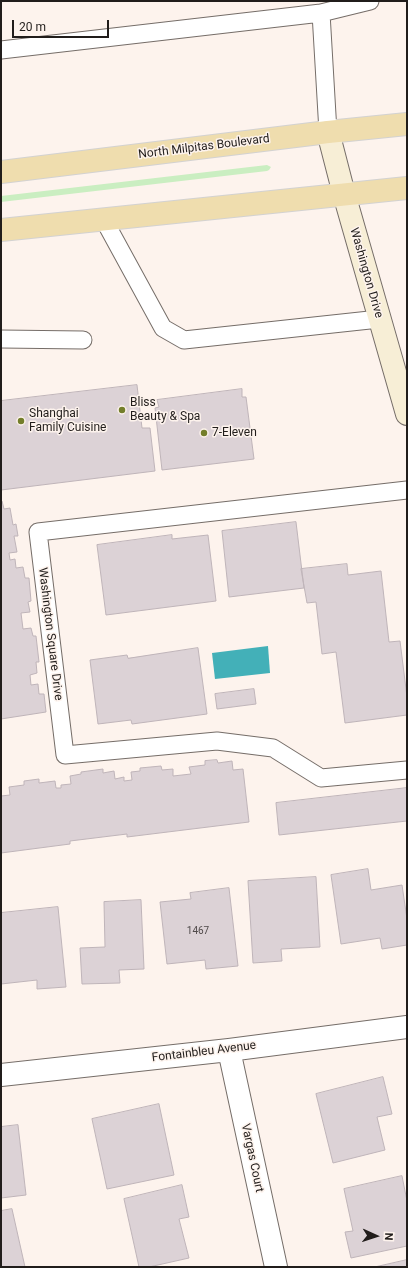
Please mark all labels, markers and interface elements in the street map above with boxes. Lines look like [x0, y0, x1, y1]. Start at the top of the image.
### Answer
scale bar [14, 12, 111, 38]
text: 20 m [19, 20, 46, 34]
street label: North Milpitas Boulevard [138, 132, 270, 162]
street label: Washington Drive [346, 226, 386, 320]
place label: Bliss Beauty & Spa [130, 396, 200, 424]
marker: Bliss Beauty & Spa [117, 405, 127, 415]
place label: Shanghai Family Cuisine [29, 407, 106, 435]
marker: Shanghai Family Cuisine [16, 416, 26, 426]
place label: 7-Eleven [212, 426, 257, 440]
marker: 7-Eleven [199, 428, 209, 438]
street label: Washington Square Drive [35, 567, 65, 701]
house number: 1467 [187, 925, 209, 937]
street label: Fontainbleu Avenue [151, 1038, 257, 1066]
street label: Vargas Court [238, 1122, 266, 1194]
north arrow [356, 1216, 396, 1256]
text: N [382, 1232, 395, 1241]

